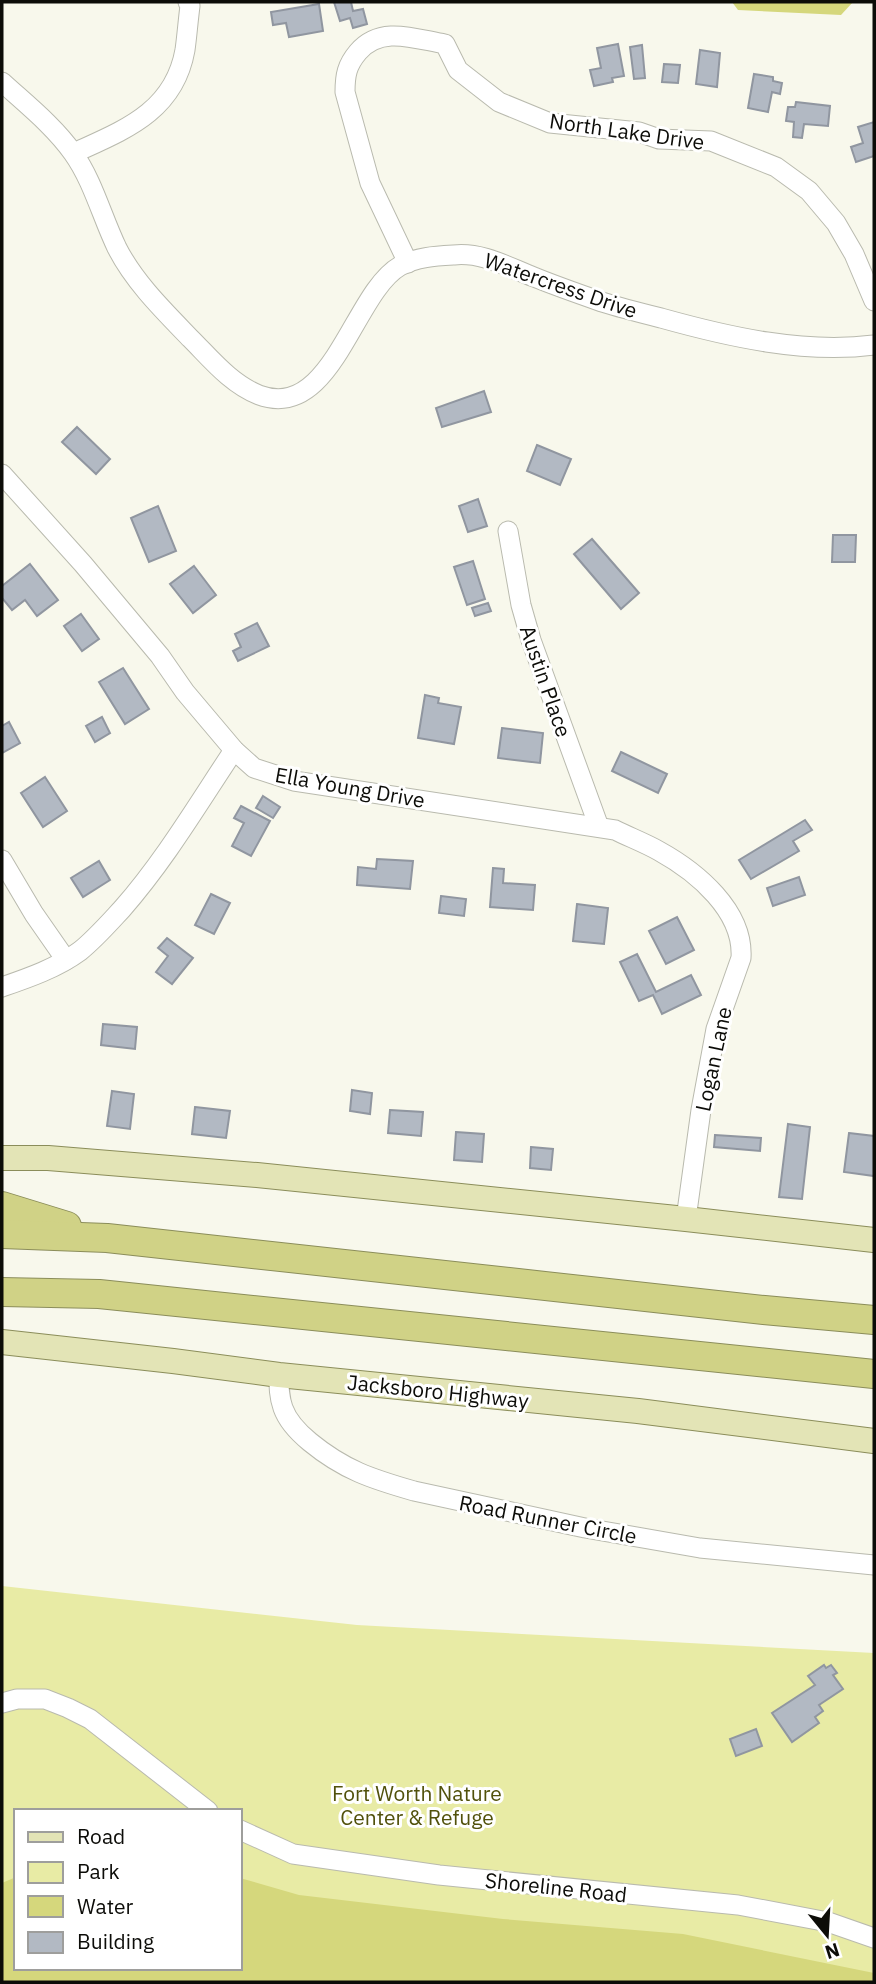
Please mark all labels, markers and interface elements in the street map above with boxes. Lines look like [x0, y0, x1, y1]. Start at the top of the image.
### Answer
street label: North Lake Drive [548, 106, 706, 156]
street label: Watercress Drive [481, 246, 641, 324]
street label: Austin Place [514, 621, 578, 741]
street label: Ella Young Drive [273, 760, 427, 814]
street label: Logan Lane [688, 1004, 738, 1114]
street label: Jacksboro Highway [346, 1368, 531, 1415]
street label: Road Runner Circle [457, 1488, 639, 1550]
park label: Fort Worth Nature Center & Refuge [332, 1779, 502, 1831]
legend [14, 1809, 242, 1970]
text: Road [77, 1822, 125, 1850]
text: Park [77, 1857, 120, 1885]
street label: Shoreline Road [484, 1866, 628, 1908]
text: Water [77, 1892, 134, 1920]
north arrow [792, 1900, 862, 1970]
text: Building [77, 1927, 154, 1955]
text: N [822, 1938, 843, 1965]

